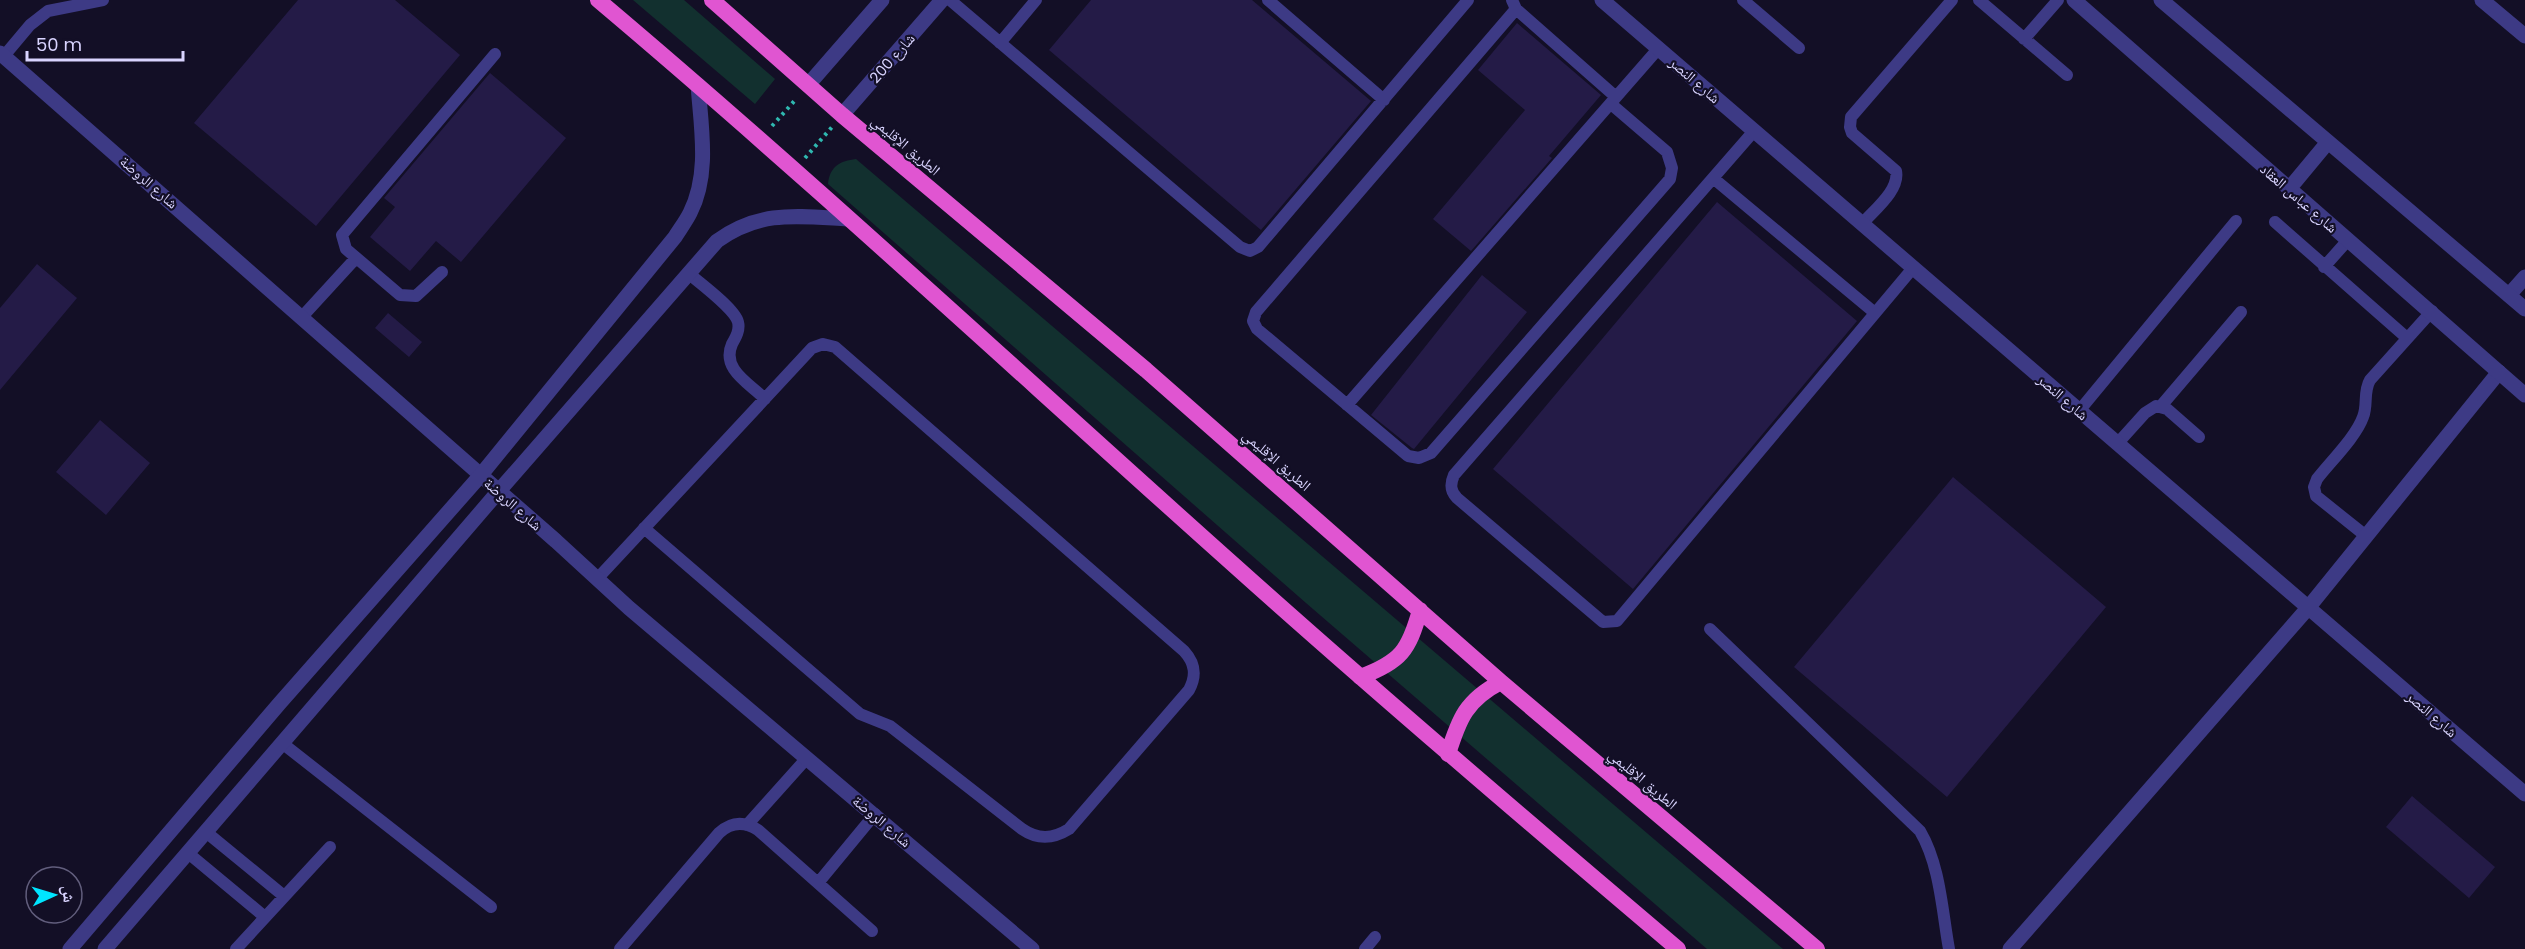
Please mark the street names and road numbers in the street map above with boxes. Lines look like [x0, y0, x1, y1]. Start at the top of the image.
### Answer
street label: شارع 200 [864, 28, 920, 88]
street label: شارع النصر [1664, 51, 1725, 108]
street label: الطريق الإقليمي [866, 110, 945, 182]
street label: شارع الروضة [115, 151, 183, 213]
street label: شارع عباس العقاد [2256, 159, 2342, 238]
street label: شارع النصر [2032, 368, 2093, 425]
street label: الطريق الإقليمي [1237, 424, 1316, 497]
street label: شارع الروضة [479, 473, 547, 535]
street label: شارع النصر [2401, 685, 2462, 742]
street label: الطريق الإقليمي [1603, 744, 1682, 816]
street label: شارع الروضة [848, 790, 916, 852]

